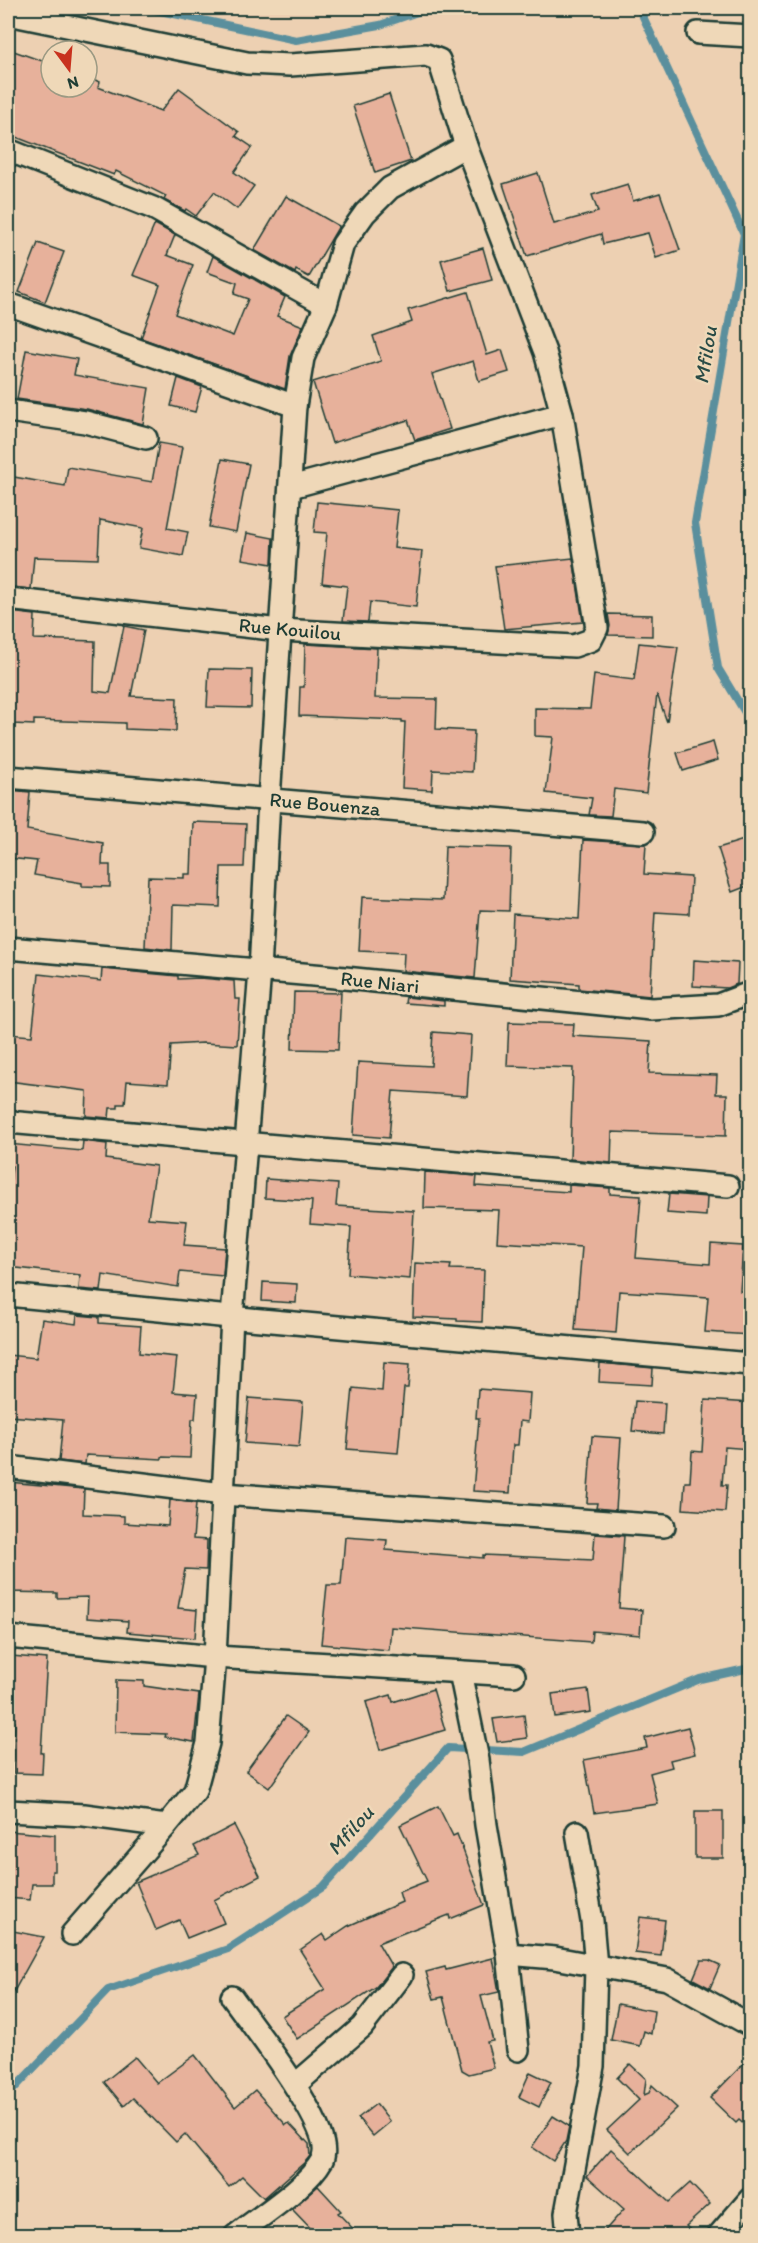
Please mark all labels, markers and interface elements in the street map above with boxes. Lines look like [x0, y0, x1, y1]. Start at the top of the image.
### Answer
north arrow [39, 39, 99, 99]
text: N [65, 72, 81, 94]
water label: Mfilou [688, 324, 722, 386]
street label: Rue Kouilou [238, 613, 342, 645]
street label: Rue Bouenza [269, 787, 382, 821]
street label: Rue Niari [339, 966, 421, 998]
water label: Mfilou [321, 1800, 379, 1860]

